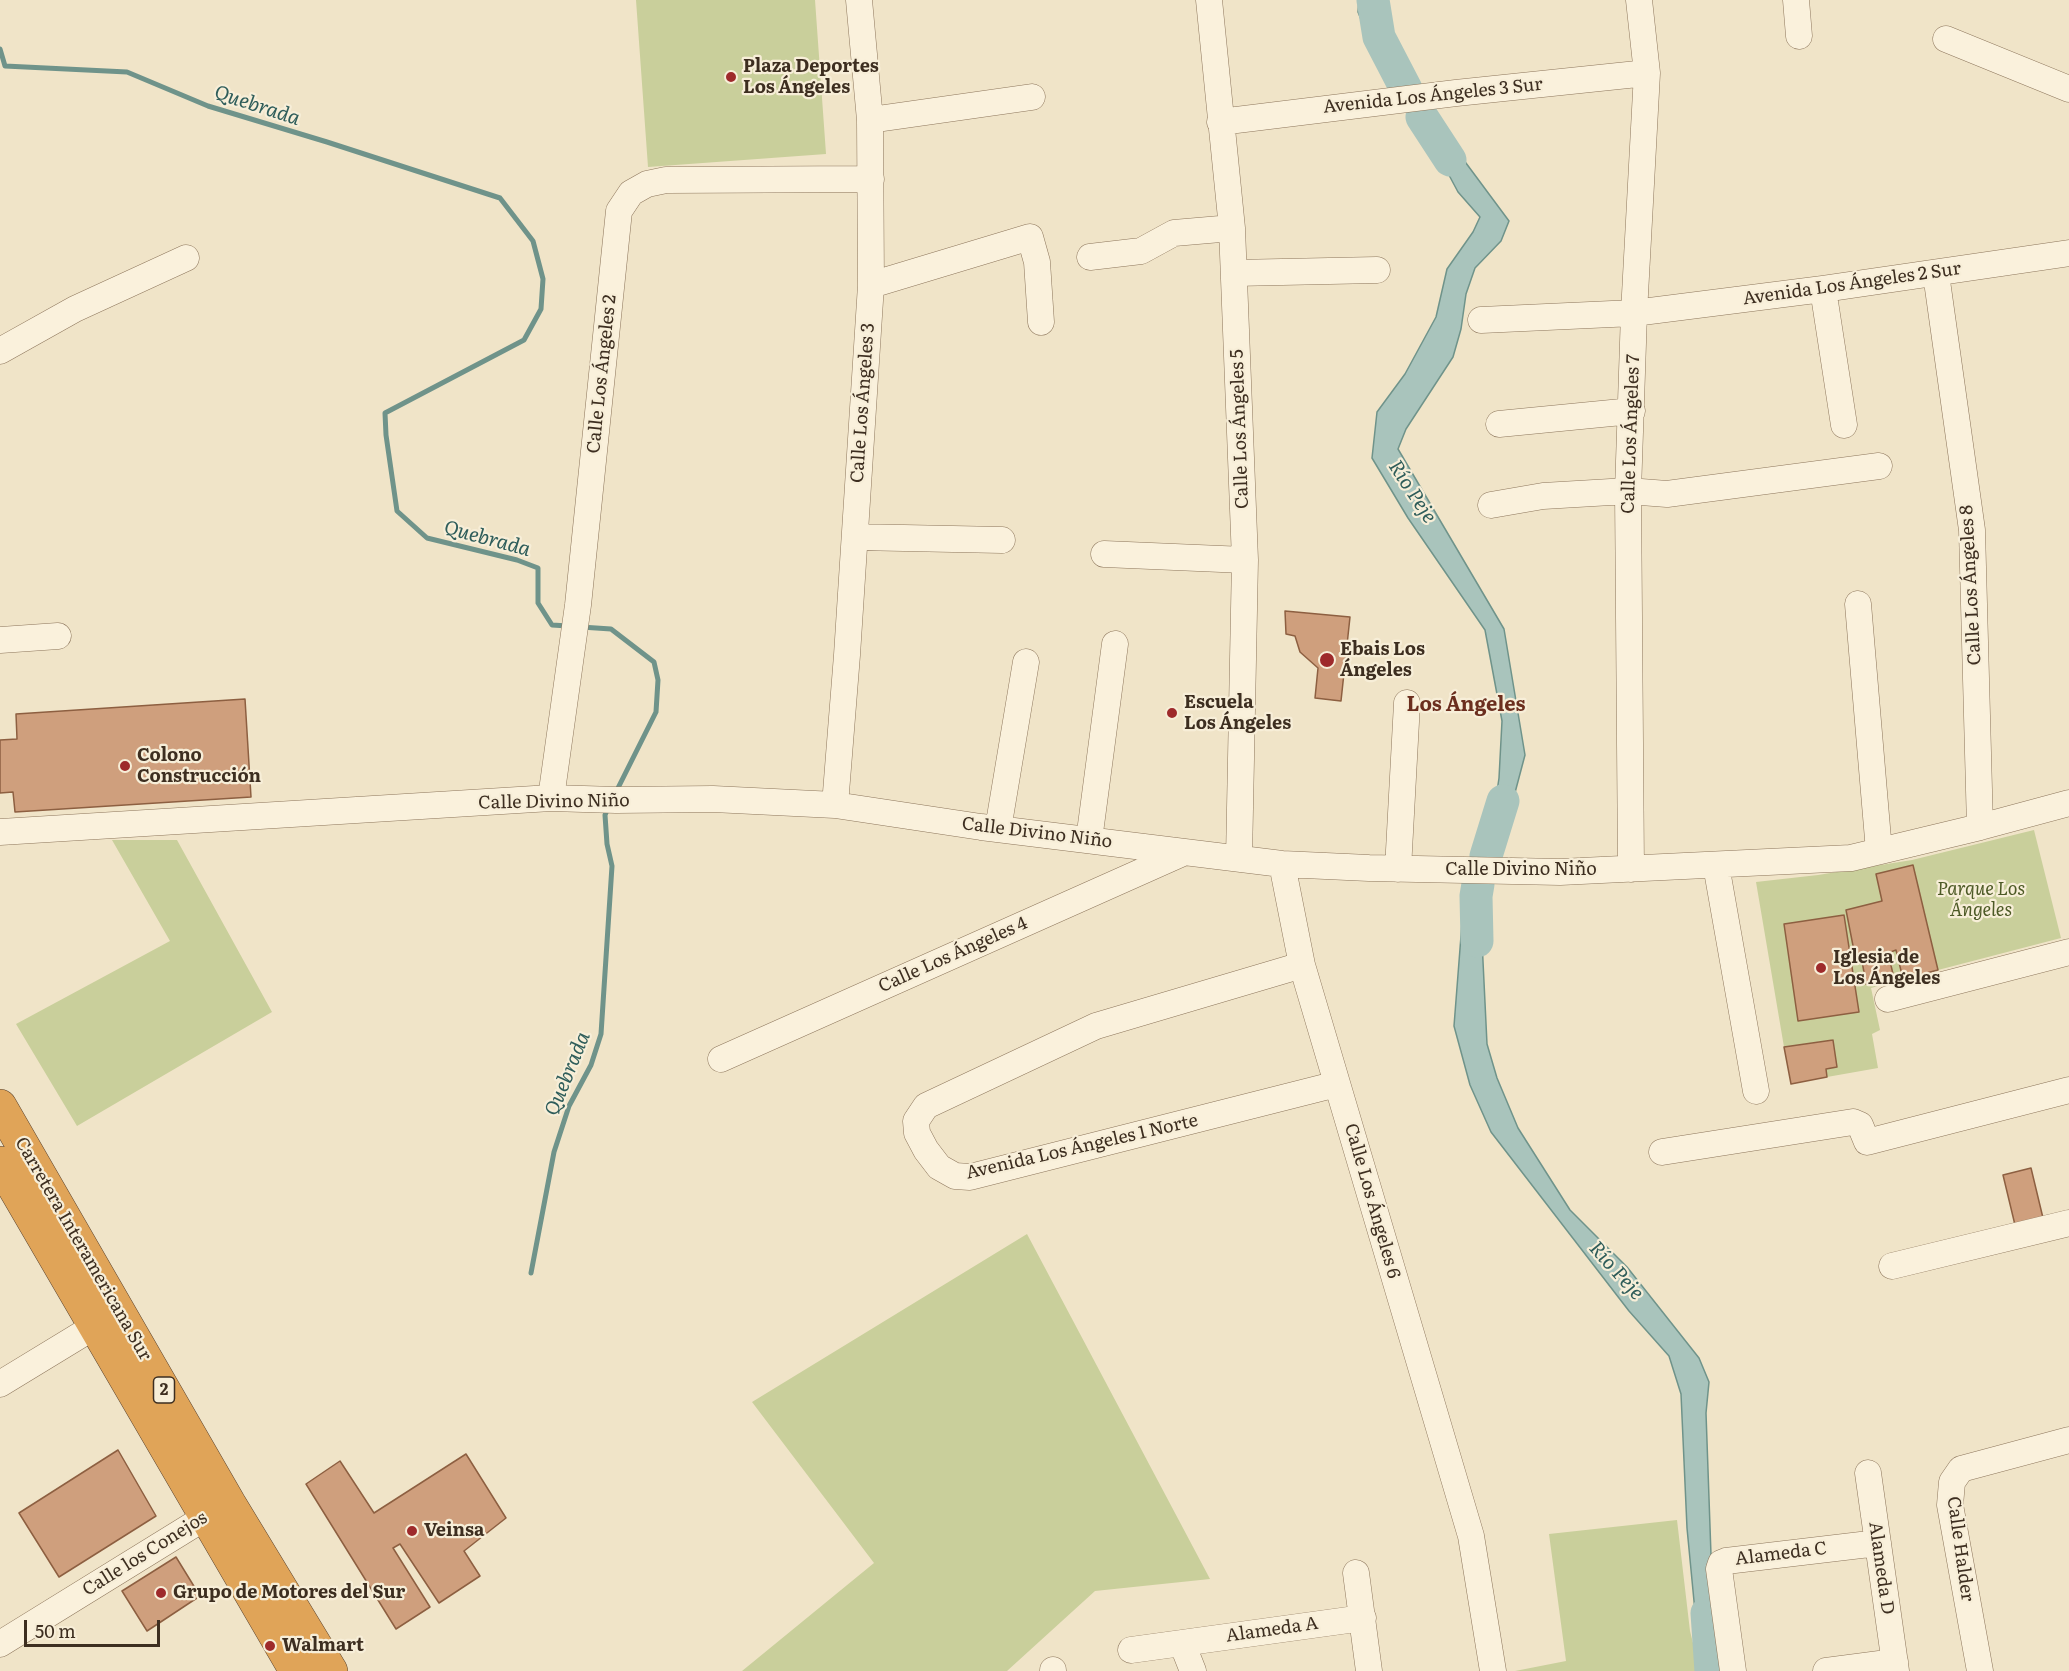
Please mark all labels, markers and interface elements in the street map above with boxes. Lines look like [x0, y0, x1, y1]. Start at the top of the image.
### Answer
place label: Plaza Deportes Los Ángeles [743, 56, 879, 98]
marker: Plaza Deportes Los Ángeles [724, 70, 738, 84]
street label: Avenida Los Ángeles 3 Sur [1322, 74, 1544, 118]
water label: Quebrada [211, 81, 303, 131]
street label: Avenida Los Ángeles 2 Sur [1742, 258, 1962, 310]
street label: Calle Los Ángeles 2 [583, 293, 621, 455]
street label: Calle Los Ángeles 3 [847, 322, 879, 484]
street label: Calle Los Ángeles 5 [1226, 349, 1254, 509]
street label: Calle Los Ángeles 7 [1617, 354, 1645, 514]
water label: Río Peje [1383, 456, 1441, 528]
street label: Calle Los Ángeles 8 [1956, 504, 1986, 666]
water label: Quebrada [441, 516, 533, 562]
place label: Ebais Los Ángeles [1340, 639, 1425, 682]
marker: Ebais Los Ángeles [1318, 651, 1336, 669]
place label: Escuela Los Ángeles [1184, 692, 1291, 734]
district label: Los Ángeles [1406, 693, 1526, 717]
marker: Escuela Los Ángeles [1165, 706, 1179, 720]
place label: Colono Construcción [137, 745, 261, 788]
marker: Colono Construcción [118, 759, 132, 773]
street label: Calle Divino Niño [478, 790, 630, 814]
street label: Calle Divino Niño [960, 813, 1114, 853]
street label: Calle Divino Niño [1445, 859, 1597, 881]
park label: Parque Los Ángeles [1937, 879, 2025, 922]
street label: Calle Los Ángeles 4 [875, 912, 1031, 998]
place label: Iglesia de Los Ángeles [1833, 947, 1940, 990]
marker: Iglesia de Los Ángeles [1814, 961, 1828, 975]
water label: Quebrada [540, 1028, 596, 1120]
street label: Avenida Los Ángeles 1 Norte [964, 1110, 1200, 1184]
street label: Calle Los Ángeles 6 [1340, 1121, 1404, 1281]
street label: Carretera Interamericana Sur [10, 1133, 156, 1365]
water label: Río Peje [1584, 1237, 1648, 1305]
road number: 2 [154, 1377, 174, 1403]
street label: Calle Halder [1942, 1495, 1978, 1603]
street label: Calle los Conejos [79, 1507, 211, 1601]
place label: Veinsa [424, 1520, 484, 1542]
street label: Alameda D [1864, 1520, 1898, 1616]
marker: Veinsa [405, 1524, 419, 1538]
street label: Alameda C [1734, 1538, 1828, 1570]
place label: Grupo de Motores del Sur [173, 1582, 405, 1604]
marker: Grupo de Motores del Sur [154, 1586, 168, 1600]
scale bar [27, 1608, 164, 1646]
street label: Alameda A [1224, 1613, 1320, 1647]
text: 50 m [35, 1617, 76, 1644]
place label: Walmart [282, 1635, 364, 1657]
marker: Walmart [263, 1639, 277, 1653]

